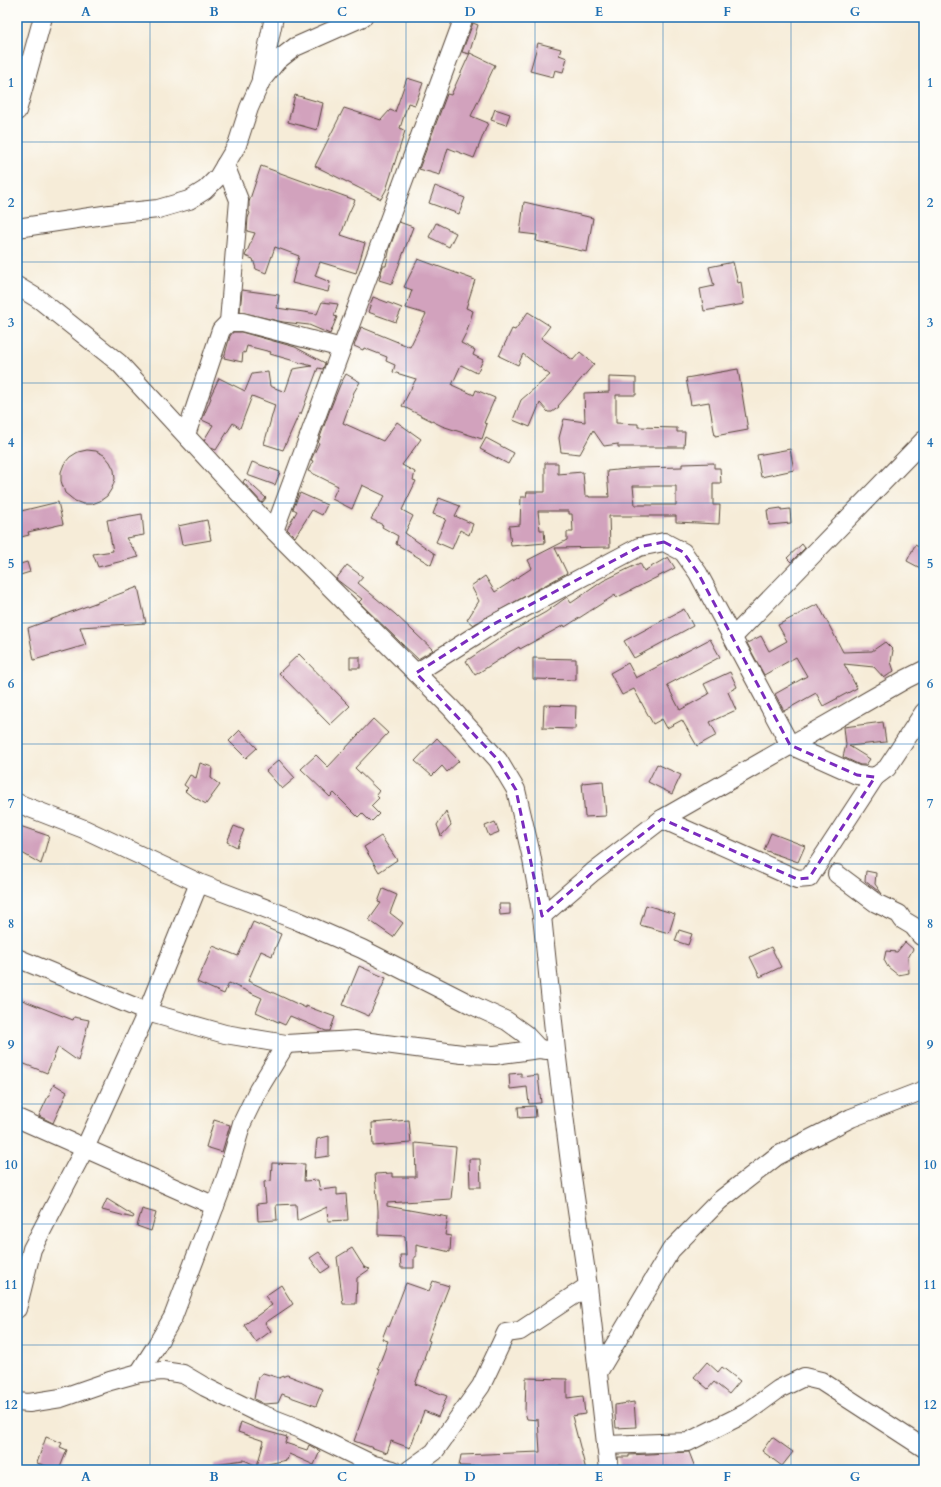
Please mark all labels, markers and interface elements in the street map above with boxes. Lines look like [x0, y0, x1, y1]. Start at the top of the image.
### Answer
text: A [81, 3, 91, 21]
text: B [209, 3, 219, 21]
text: C [337, 3, 347, 21]
text: D [464, 3, 476, 21]
text: E [595, 3, 603, 21]
text: F [723, 3, 731, 21]
text: G [850, 3, 861, 21]
text: 1 [8, 74, 14, 92]
text: 1 [927, 74, 933, 92]
text: 2 [8, 194, 15, 212]
text: 2 [927, 194, 934, 212]
text: 3 [8, 314, 15, 332]
text: 3 [927, 314, 934, 332]
text: 4 [8, 434, 15, 452]
text: 4 [927, 434, 934, 452]
text: 5 [8, 555, 14, 573]
text: 5 [927, 555, 933, 573]
text: 6 [8, 675, 15, 693]
text: 6 [927, 675, 934, 693]
text: 7 [8, 795, 15, 813]
text: 7 [927, 795, 934, 813]
text: 8 [8, 915, 14, 933]
text: 8 [927, 915, 933, 933]
text: 9 [8, 1036, 15, 1054]
text: 9 [927, 1036, 934, 1054]
text: 10 [4, 1156, 18, 1174]
text: 10 [923, 1156, 937, 1174]
text: 11 [4, 1276, 18, 1294]
text: 11 [923, 1276, 937, 1294]
text: 12 [4, 1396, 18, 1414]
text: 12 [923, 1396, 937, 1414]
text: A [81, 1468, 91, 1486]
text: B [209, 1468, 219, 1486]
text: C [337, 1468, 347, 1486]
text: D [464, 1468, 476, 1486]
text: E [595, 1468, 603, 1486]
text: F [723, 1468, 731, 1486]
text: G [850, 1468, 861, 1486]

